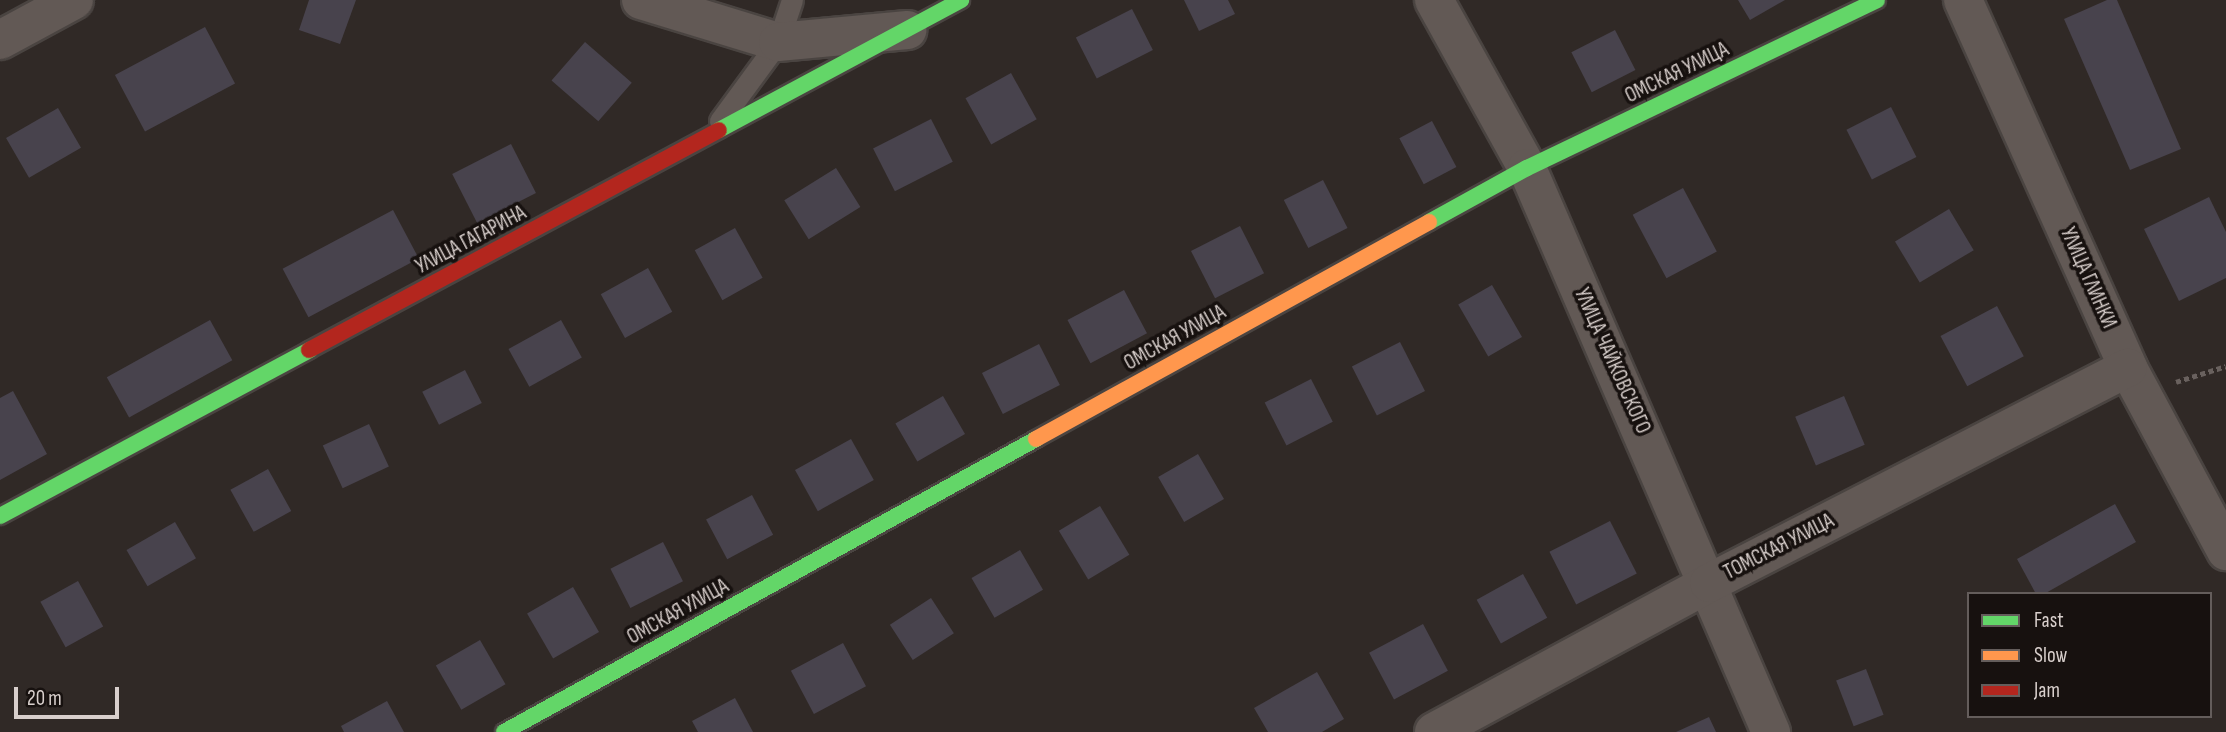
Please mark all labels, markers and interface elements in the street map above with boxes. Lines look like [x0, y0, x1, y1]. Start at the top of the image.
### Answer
street label: ОМСКАЯ УЛИЦА [1621, 37, 1733, 109]
street label: УЛИЦА ГАГАРИНА [412, 200, 530, 280]
street label: УЛИЦА ГЛИНКИ [2055, 224, 2121, 332]
street label: УЛИЦА ЧАЙКОВСКОГО [1569, 284, 1655, 438]
street label: ОМСКАЯ УЛИЦА [1120, 300, 1230, 376]
street label: ТОМСКАЯ УЛИЦА [1720, 509, 1838, 585]
street label: ОМСКАЯ УЛИЦА [623, 574, 733, 650]
legend [1967, 592, 2212, 718]
text: Fast [2034, 608, 2064, 633]
text: Slow [2034, 643, 2067, 668]
scale bar [18, 672, 122, 716]
text: Jam [2034, 678, 2060, 703]
text: 20 m [27, 686, 62, 711]

